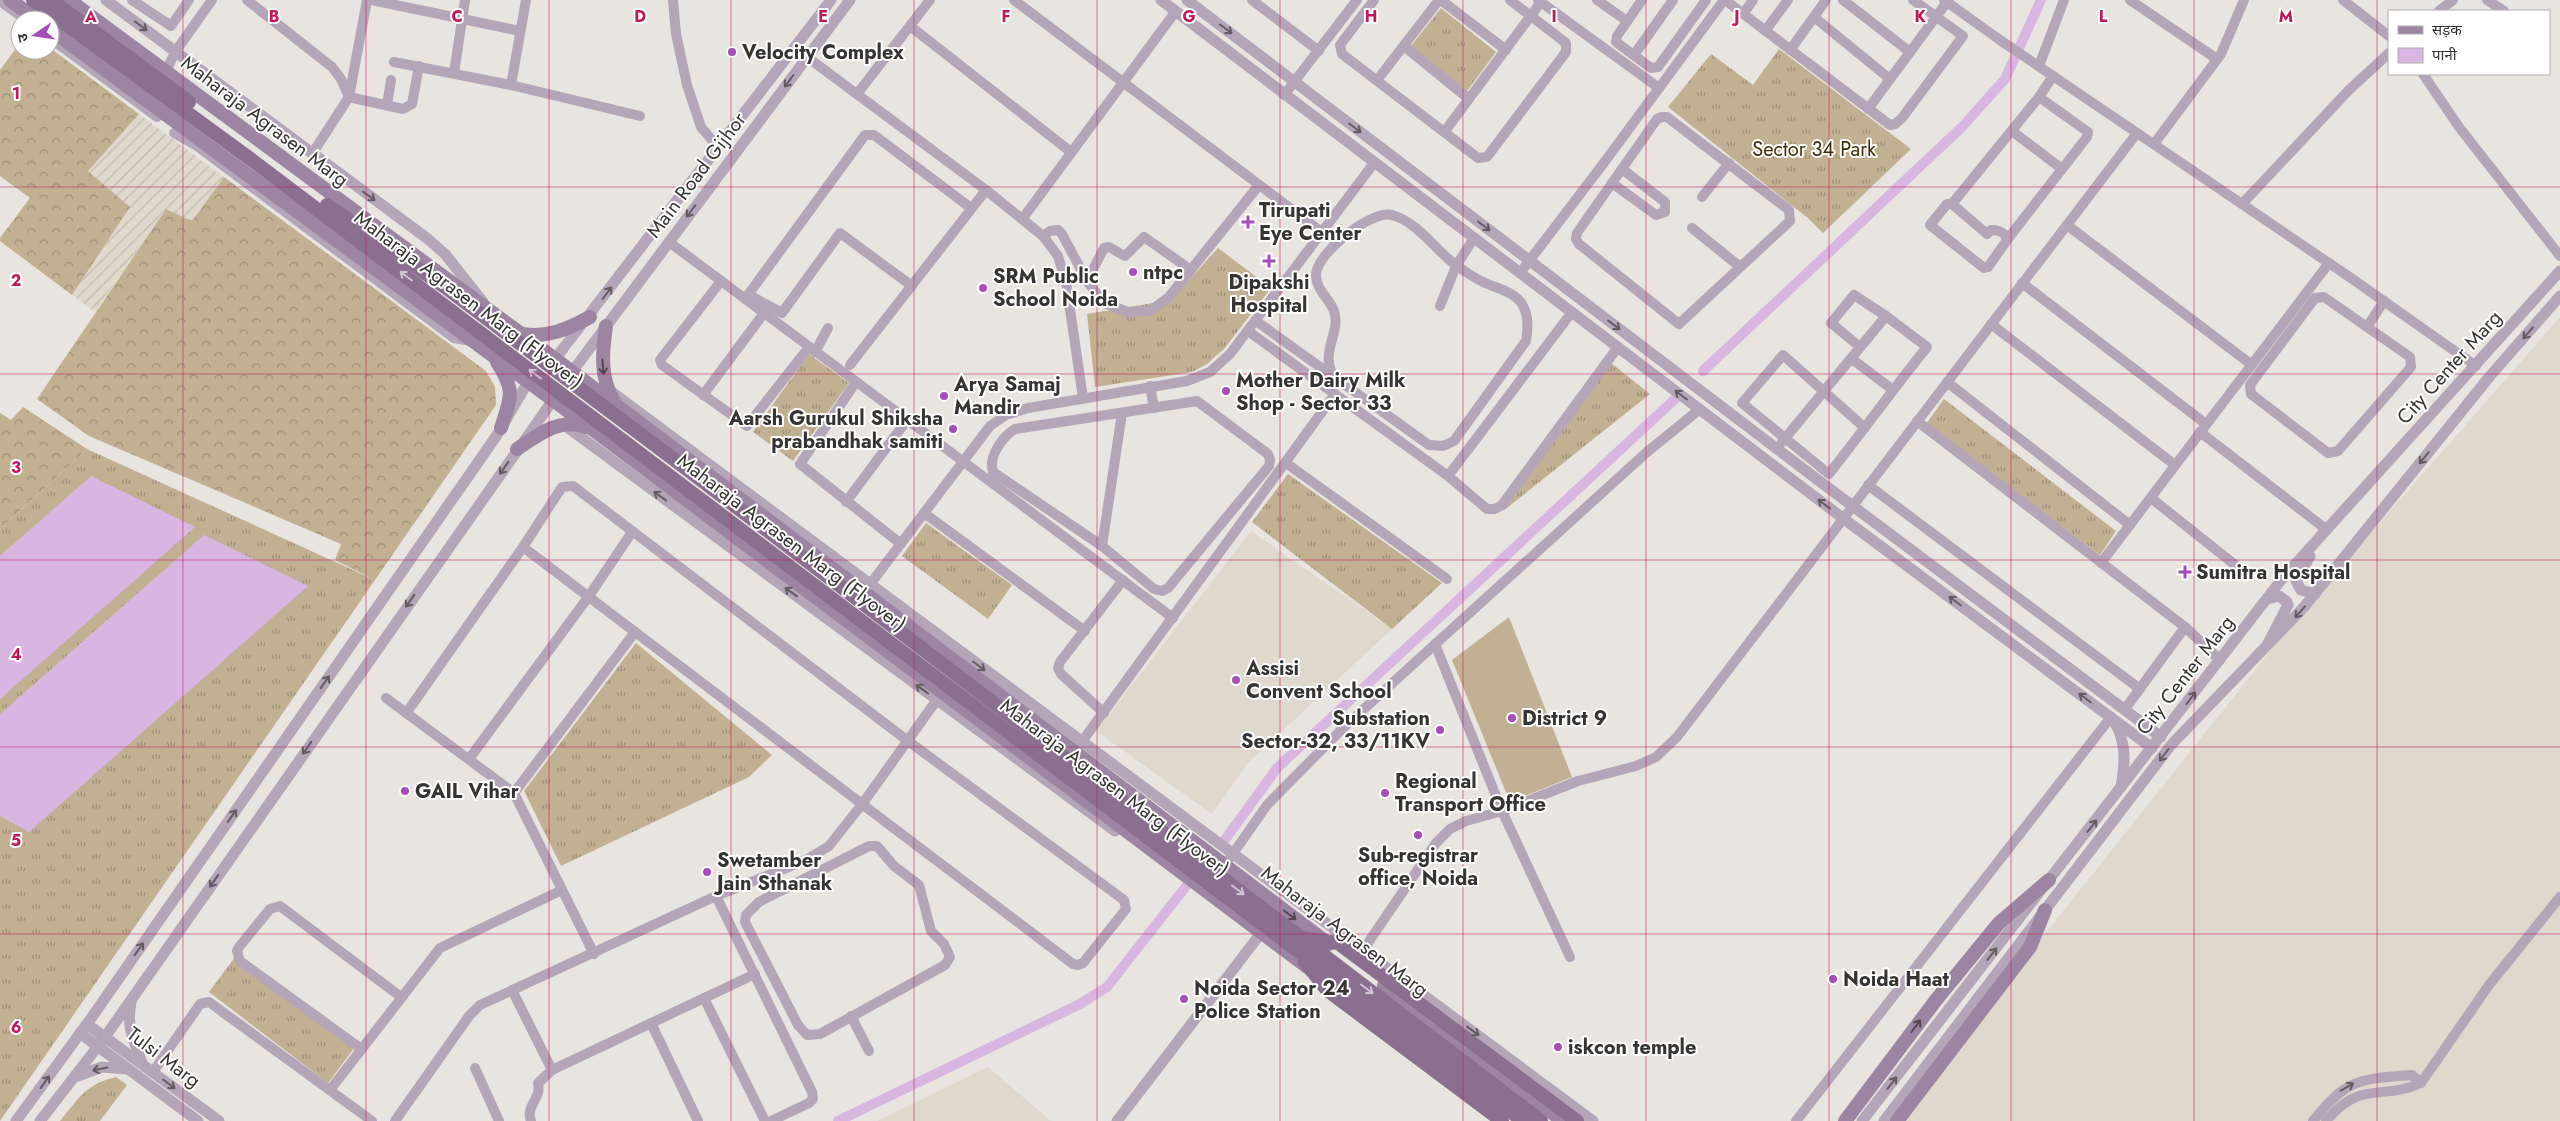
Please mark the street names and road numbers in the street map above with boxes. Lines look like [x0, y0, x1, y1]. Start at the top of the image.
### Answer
street label: Maharaja Agrasen Marg [175, 49, 354, 194]
street label: Main Road Gijhor [639, 106, 753, 244]
street label: Maharaja Agrasen Marg (Flyover) [348, 203, 589, 395]
street label: City Center Marg [2390, 304, 2509, 431]
street label: Maharaja Agrasen Marg (Flyover) [671, 446, 912, 638]
street label: City Center Marg [2129, 609, 2241, 741]
street label: Maharaja Agrasen Marg (Flyover) [994, 691, 1235, 883]
street label: Maharaja Agrasen Marg [1255, 859, 1434, 1004]
street label: Tulsi Marg [121, 1020, 207, 1095]

